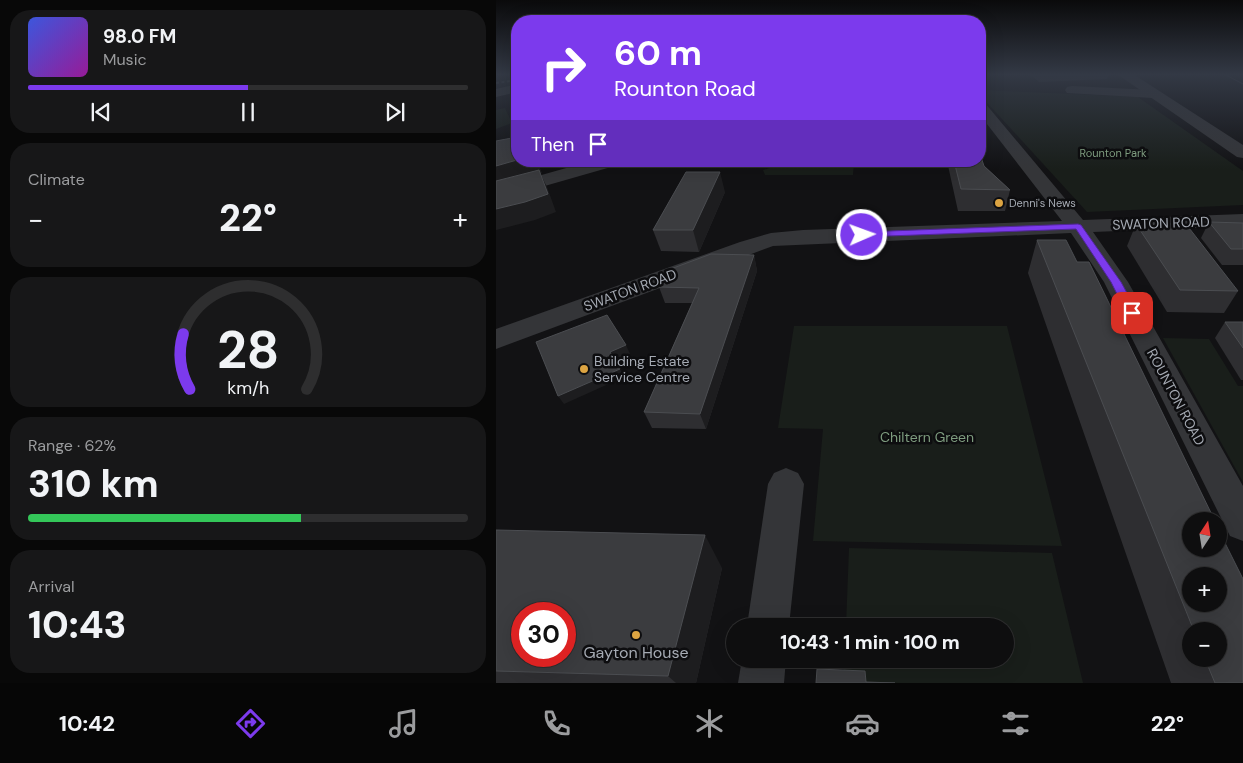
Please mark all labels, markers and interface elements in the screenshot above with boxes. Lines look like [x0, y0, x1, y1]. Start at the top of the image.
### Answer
text: 98.0 FM [103, 24, 176, 49]
text: 60 m [614, 30, 702, 76]
icon: right [531, 35, 596, 100]
text: Music [103, 49, 147, 70]
text: Rounton Road [614, 74, 756, 103]
icon: previous [87, 98, 115, 126]
icon: pause [234, 98, 262, 126]
icon: next [381, 98, 409, 126]
icon: arrive [584, 130, 612, 158]
text: Then [531, 132, 574, 157]
park label: Rounton Park [1080, 146, 1147, 160]
text: Climate [28, 169, 85, 190]
text: 22° [219, 193, 277, 243]
place label: Denni's News [1009, 196, 1076, 210]
marker: Denni's News [993, 197, 1005, 209]
text: − [28, 201, 43, 238]
text: + [453, 201, 468, 238]
position arrow [835, 208, 887, 260]
street label: SWATON ROAD [1112, 212, 1210, 234]
street label: SWATON ROAD [581, 265, 679, 315]
pin [1111, 292, 1153, 334]
icon: arrive [1118, 299, 1146, 327]
text: 28 [217, 316, 279, 384]
street label: ROUNTON ROAD [1143, 346, 1209, 448]
place label: Building Estate Service Centre [594, 352, 690, 386]
marker: Building Estate Service Centre [578, 363, 590, 375]
text: km/h [227, 376, 269, 400]
park label: Chiltern Green [880, 428, 974, 446]
text: Range · 62% [28, 435, 116, 456]
text: 310 km [28, 459, 159, 509]
north arrow [1182, 512, 1227, 558]
map controls [1182, 512, 1227, 667]
button: + [1182, 567, 1227, 612]
text: Arrival [28, 576, 75, 597]
text: 10:43 [28, 600, 127, 650]
speed limit sign: 30 [511, 602, 576, 667]
button: − [1182, 622, 1227, 667]
marker: Gayton House [630, 629, 642, 641]
text: 10:43 · 1 min · 100 m [780, 630, 960, 655]
place label: Gayton House [583, 642, 689, 663]
icon: directions [233, 706, 268, 741]
icon: music [386, 706, 421, 741]
icon: phone [539, 706, 574, 741]
icon: climate [692, 706, 727, 741]
icon: car [845, 706, 880, 741]
icon: filters [998, 706, 1033, 741]
text: 10:42 [59, 709, 115, 738]
text: 22° [1151, 709, 1184, 738]

